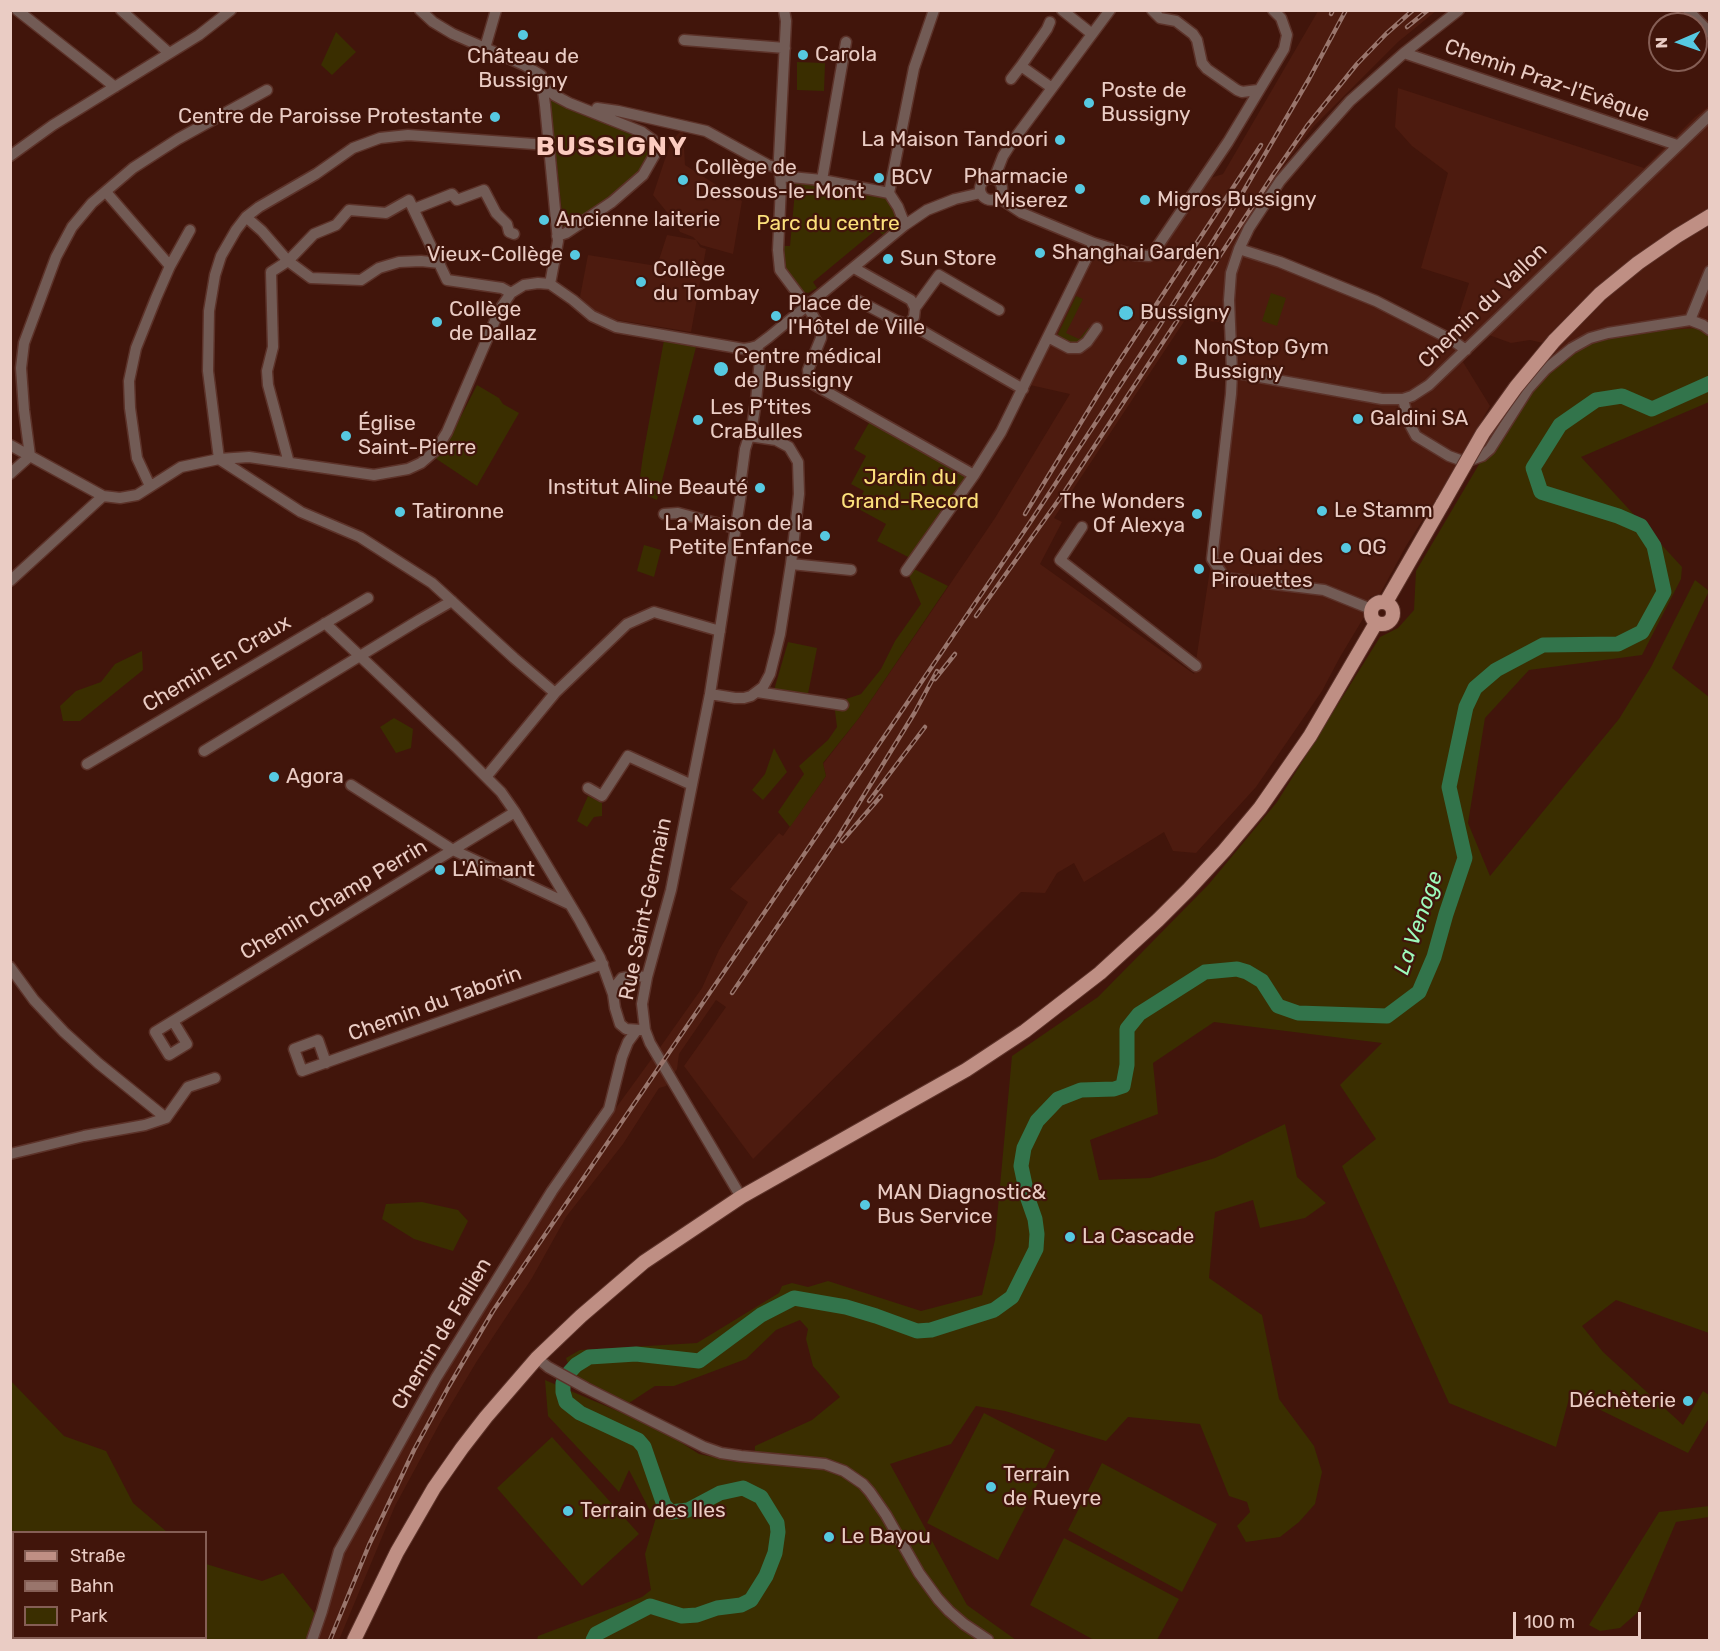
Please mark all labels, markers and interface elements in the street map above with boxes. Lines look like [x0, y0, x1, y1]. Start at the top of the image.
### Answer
north arrow [1648, 12, 1708, 72]
marker: Château de Bussigny [516, 28, 530, 42]
street label: Chemin Praz-l'Evêque [1441, 34, 1653, 128]
text: N [1652, 36, 1671, 49]
place label: Carola [815, 42, 877, 68]
place label: Château de Bussigny [467, 44, 579, 94]
marker: Carola [796, 48, 810, 62]
place label: Poste de Bussigny [1101, 78, 1191, 128]
marker: Poste de Bussigny [1082, 96, 1096, 110]
place label: Centre de Paroisse Protestante [178, 104, 483, 130]
marker: Centre de Paroisse Protestante [488, 110, 502, 124]
place label: La Maison Tandoori [861, 127, 1048, 153]
district label: BUSSIGNY [536, 131, 688, 163]
marker: La Maison Tandoori [1053, 133, 1067, 147]
place label: Collège de Dessous-le-Mont [695, 155, 864, 205]
place label: Pharmacie Miserez [963, 164, 1068, 214]
place label: BCV [891, 165, 932, 191]
marker: BCV [872, 171, 886, 185]
marker: Collège de Dessous-le-Mont [676, 173, 690, 187]
marker: Pharmacie Miserez [1073, 182, 1087, 196]
place label: Migros Bussigny [1157, 187, 1317, 213]
marker: Migros Bussigny [1138, 193, 1152, 207]
place label: Ancienne laiterie [556, 207, 720, 233]
park label: Parc du centre [756, 211, 900, 237]
marker: Ancienne laiterie [537, 213, 551, 227]
street label: Chemin du Vallon [1413, 238, 1553, 374]
place label: Shanghai Garden [1052, 240, 1220, 266]
place label: Vieux-Collège [427, 242, 563, 268]
place label: Sun Store [900, 246, 996, 272]
marker: Shanghai Garden [1033, 246, 1047, 260]
marker: Vieux-Collège [568, 248, 582, 262]
marker: Sun Store [881, 252, 895, 266]
place label: Collège du Tombay [653, 257, 760, 307]
marker: Collège du Tombay [634, 275, 648, 289]
place label: Place de l'Hôtel de Ville [788, 291, 925, 341]
place label: Collège de Dallaz [449, 297, 537, 347]
place label: Bussigny [1140, 300, 1230, 326]
marker: Bussigny [1117, 304, 1135, 322]
marker: Place de l'Hôtel de Ville [769, 309, 783, 323]
marker: Collège de Dallaz [430, 315, 444, 329]
place label: NonStop Gym Bussigny [1194, 335, 1329, 385]
place label: Centre médical de Bussigny [734, 344, 882, 394]
marker: NonStop Gym Bussigny [1175, 353, 1189, 367]
marker: Centre médical de Bussigny [712, 360, 730, 378]
place label: Les P’tites CraBulles [710, 395, 811, 445]
place label: Galdini SA [1370, 406, 1468, 432]
place label: Église Saint-Pierre [358, 411, 476, 461]
marker: Galdini SA [1351, 412, 1365, 426]
marker: Les P’tites CraBulles [691, 413, 705, 427]
marker: Église Saint-Pierre [339, 429, 353, 443]
park label: Jardin du Grand-Record [841, 465, 979, 515]
place label: Institut Aline Beauté [547, 475, 748, 501]
marker: Institut Aline Beauté [753, 481, 767, 495]
place label: The Wonders Of Alexya [1059, 489, 1185, 539]
place label: Le Stamm [1334, 498, 1433, 524]
place label: Tatironne [412, 499, 504, 525]
marker: Le Stamm [1315, 504, 1329, 518]
marker: Tatironne [393, 505, 407, 519]
marker: The Wonders Of Alexya [1190, 507, 1204, 521]
place label: La Maison de la Petite Enfance [664, 511, 813, 561]
marker: La Maison de la Petite Enfance [818, 529, 832, 543]
place label: QG [1358, 535, 1387, 561]
marker: QG [1339, 541, 1353, 555]
place label: Le Quai des Pirouettes [1211, 544, 1323, 594]
marker: Le Quai des Pirouettes [1192, 562, 1206, 576]
street label: Chemin En Craux [138, 610, 296, 718]
place label: Agora [286, 764, 344, 790]
marker: Agora [267, 770, 281, 784]
street label: Rue Saint-Germain [614, 815, 678, 1003]
street label: Chemin Champ Perrin [236, 834, 432, 966]
place label: L'Aimant [452, 857, 535, 883]
marker: L'Aimant [433, 863, 447, 877]
water label: La Venoge [1389, 868, 1449, 978]
street label: Chemin du Taborin [345, 961, 525, 1047]
place label: MAN Diagnostic& Bus Service [877, 1180, 1046, 1230]
marker: MAN Diagnostic& Bus Service [858, 1198, 872, 1212]
place label: La Cascade [1082, 1224, 1194, 1250]
marker: La Cascade [1063, 1230, 1077, 1244]
street label: Chemin de Fallien [387, 1254, 497, 1414]
place label: Déchèterie [1569, 1388, 1676, 1414]
marker: Déchèterie [1681, 1394, 1695, 1408]
place label: Terrain de Rueyre [1003, 1462, 1101, 1512]
marker: Terrain de Rueyre [984, 1480, 998, 1494]
place label: Terrain des Iles [580, 1498, 726, 1524]
marker: Terrain des Iles [561, 1504, 575, 1518]
place label: Le Bayou [841, 1524, 931, 1550]
marker: Le Bayou [822, 1530, 836, 1544]
legend [12, 1531, 207, 1639]
text: Straße [70, 1545, 126, 1567]
text: Bahn [70, 1575, 114, 1597]
scale bar [1516, 1600, 1644, 1638]
text: Park [70, 1605, 107, 1627]
text: 100 m [1524, 1611, 1575, 1633]

